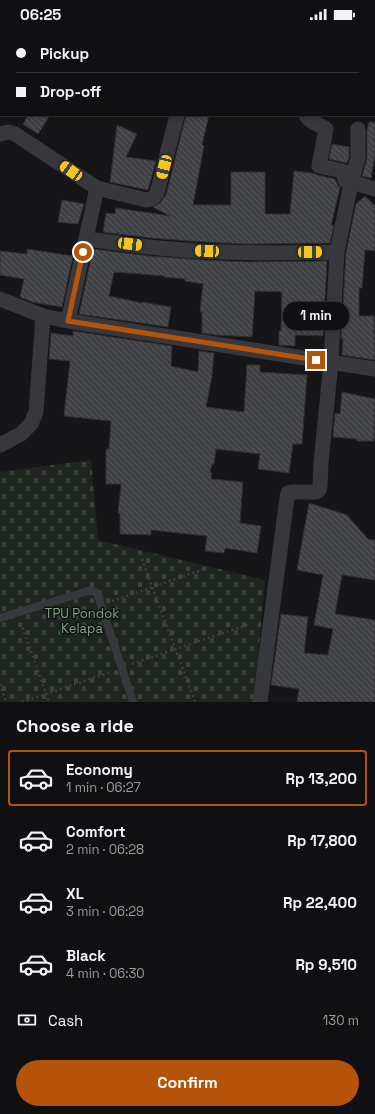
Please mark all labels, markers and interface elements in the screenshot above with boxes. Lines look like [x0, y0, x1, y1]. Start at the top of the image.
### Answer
text: 06:25 [20, 5, 61, 24]
text: Pickup [40, 44, 89, 63]
text: Drop-off [40, 82, 101, 101]
car [155, 154, 173, 180]
car [58, 159, 84, 183]
car [117, 237, 143, 251]
route start [74, 243, 92, 261]
car [195, 244, 219, 258]
car [298, 246, 322, 258]
callout: 1 min [283, 302, 349, 330]
text: 1 min [300, 307, 332, 324]
route end [307, 351, 325, 369]
park label: TPU Pondok Kelapa [45, 605, 119, 637]
text: Choose a ride [16, 714, 134, 737]
icon: car [18, 760, 54, 796]
text: Economy [66, 760, 133, 779]
text: Rp 13,200 [285, 769, 357, 788]
text: 1 min · 06:27 [66, 779, 141, 796]
icon: car [18, 822, 54, 858]
text: Comfort [66, 822, 126, 841]
text: Rp 17,800 [287, 831, 357, 850]
text: 2 min · 06:28 [66, 841, 144, 858]
icon: car [18, 884, 54, 920]
text: XL [66, 884, 84, 903]
text: Rp 22,400 [283, 893, 357, 912]
text: 3 min · 06:29 [66, 903, 144, 920]
icon: car [18, 946, 54, 982]
text: Black [66, 946, 106, 965]
text: Rp 9,510 [295, 955, 357, 974]
text: 4 min · 06:30 [66, 965, 145, 982]
icon: cash [16, 1009, 38, 1031]
text: Cash [48, 1011, 83, 1030]
text: 130 m [323, 1012, 359, 1029]
button: Confirm [16, 1060, 359, 1106]

